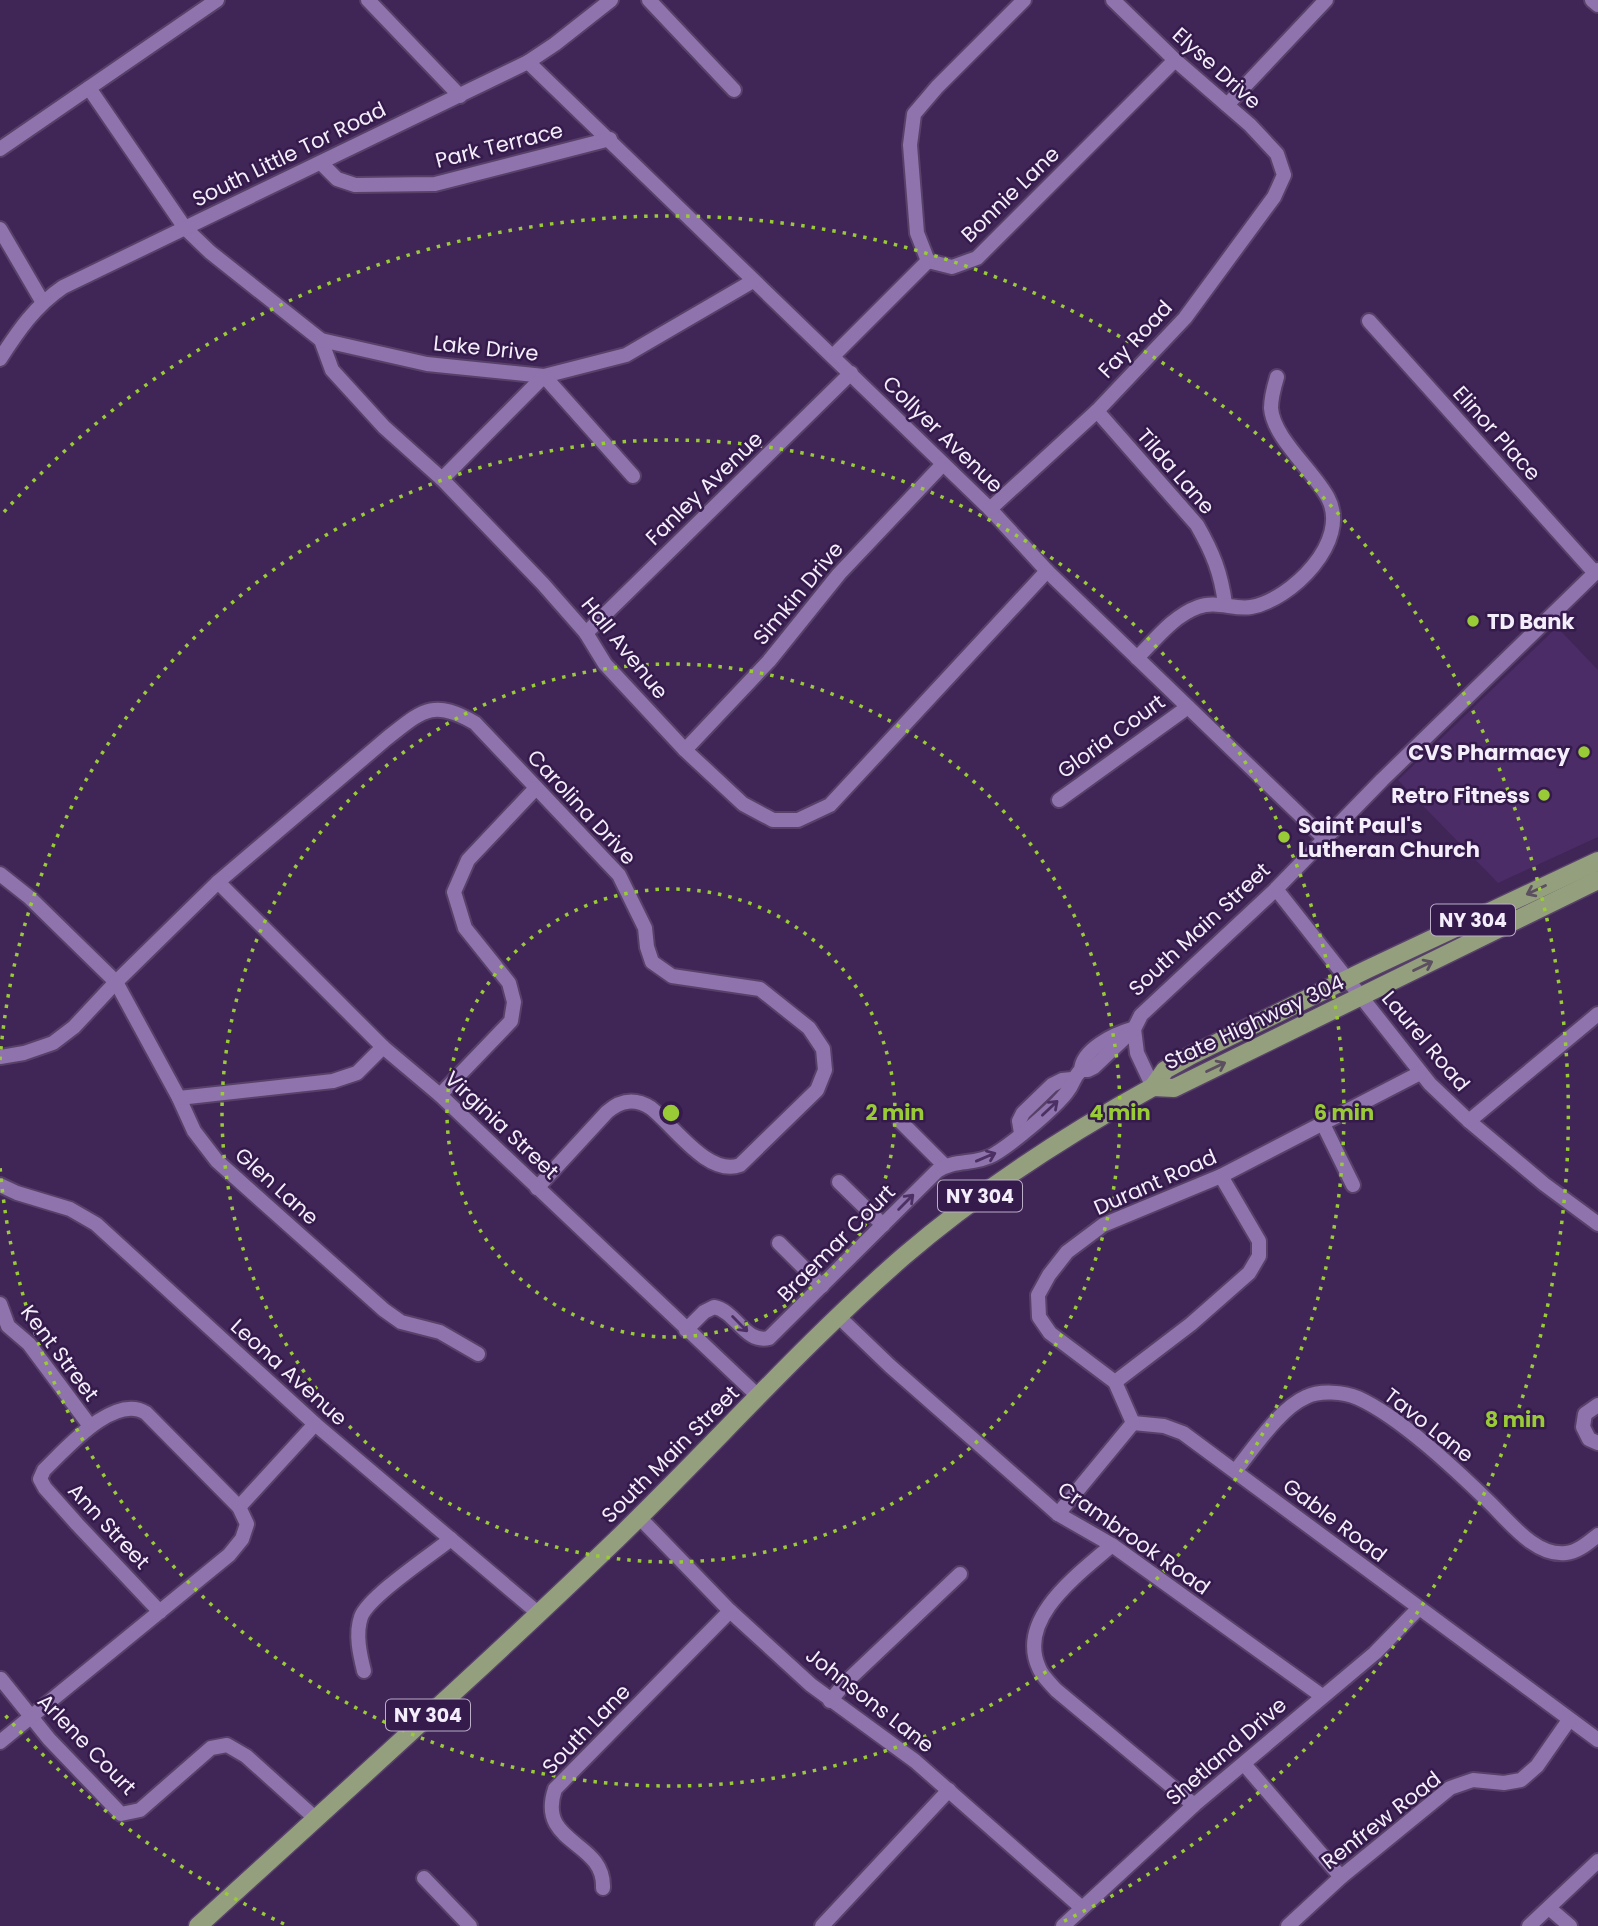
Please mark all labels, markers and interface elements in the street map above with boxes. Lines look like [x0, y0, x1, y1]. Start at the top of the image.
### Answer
street label: Elyse Drive [1166, 20, 1268, 116]
street label: South Little Tor Road [187, 94, 391, 214]
street label: Park Terrace [432, 115, 566, 175]
street label: Bonnie Lane [954, 140, 1066, 248]
street label: Fay Road [1091, 294, 1179, 384]
street label: Lake Drive [432, 328, 540, 368]
street label: Collyer Avenue [876, 369, 1010, 499]
street label: Elinor Place [1447, 379, 1547, 487]
street label: Tilda Lane [1130, 422, 1222, 520]
street label: Fanley Avenue [639, 425, 769, 551]
street label: Simkin Drive [746, 535, 850, 651]
street label: Hall Avenue [575, 591, 675, 705]
place label: TD Bank [1487, 607, 1574, 636]
marker: TD Bank [1465, 613, 1481, 629]
street label: Gloria Court [1051, 687, 1171, 785]
place label: CVS Pharmacy [1408, 738, 1571, 767]
street label: Carolina Drive [521, 743, 643, 871]
marker: CVS Pharmacy [1576, 744, 1592, 760]
place label: Retro Fitness [1391, 781, 1530, 810]
marker: Retro Fitness [1536, 787, 1552, 803]
place label: Saint Paul's Lutheran Church [1298, 811, 1480, 864]
marker: Saint Paul's Lutheran Church [1276, 829, 1292, 845]
street label: South Main Street [1122, 856, 1276, 1002]
one-way arrow [1526, 884, 1547, 897]
road number: NY 304 [1431, 904, 1515, 936]
one-way arrow [1412, 959, 1433, 972]
street label: State Highway 304 [1159, 968, 1349, 1076]
street label: Laurel Road [1375, 985, 1477, 1097]
one-way arrow [1205, 1060, 1226, 1074]
street label: Virginia Street [439, 1064, 565, 1186]
text: 2 min [865, 1098, 925, 1127]
text: 4 min [1089, 1098, 1151, 1127]
text: 6 min [1314, 1098, 1374, 1127]
one-way arrow [1041, 1100, 1058, 1117]
centre of rings [659, 1101, 683, 1125]
street label: Glen Lane [229, 1141, 325, 1231]
street label: Durant Road [1089, 1142, 1221, 1222]
one-way arrow [975, 1150, 997, 1163]
street label: Braemar Court [771, 1178, 901, 1308]
road number: NY 304 [938, 1180, 1022, 1212]
one-way arrow [897, 1194, 914, 1211]
street label: Kent Street [14, 1299, 106, 1407]
street label: Leona Avenue [224, 1312, 354, 1432]
one-way arrow [731, 1316, 748, 1333]
street label: South Main Street [595, 1379, 745, 1529]
street label: Tavo Lane [1378, 1381, 1480, 1469]
text: 8 min [1485, 1405, 1545, 1434]
street label: Gable Road [1277, 1471, 1393, 1569]
street label: Crambrook Road [1052, 1475, 1216, 1601]
street label: Ann Street [62, 1477, 156, 1575]
street label: Johnsons Lane [800, 1641, 940, 1759]
street label: South Lane [535, 1677, 637, 1781]
street label: Arlene Court [31, 1687, 143, 1801]
street label: Shetland Drive [1159, 1690, 1293, 1812]
road number: NY 304 [386, 1700, 470, 1730]
street label: Renfrew Road [1315, 1764, 1447, 1876]

